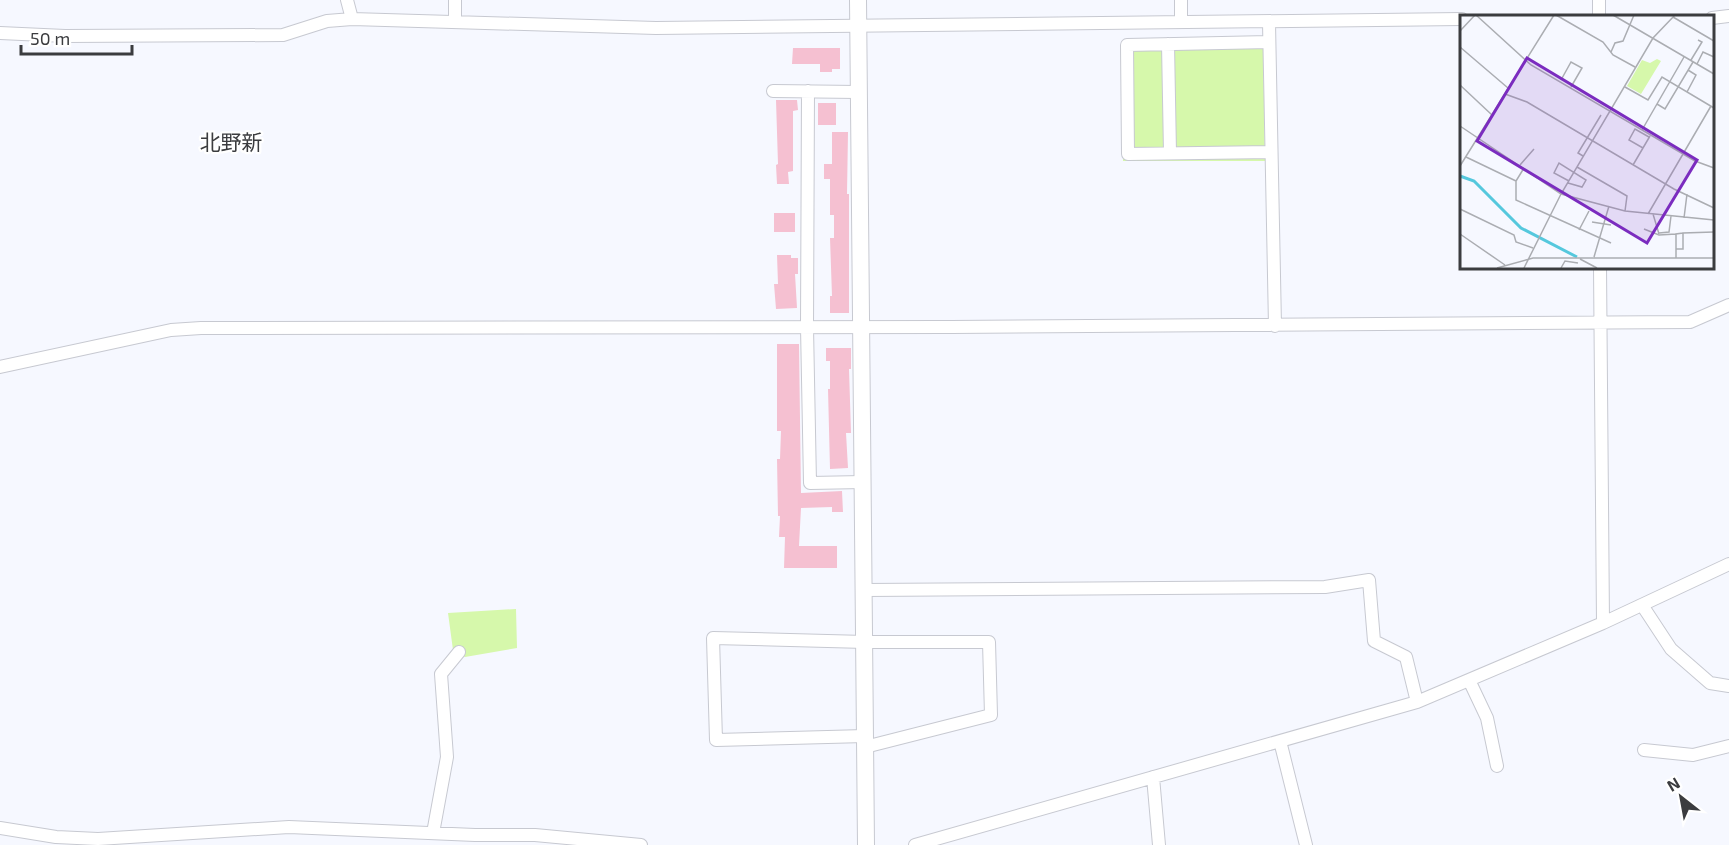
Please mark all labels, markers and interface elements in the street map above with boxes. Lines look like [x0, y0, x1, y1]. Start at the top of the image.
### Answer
inset map [1460, 15, 1714, 268]
scale bar [21, 18, 132, 56]
text: 50 m [30, 27, 70, 49]
district label: 北野新 [200, 129, 263, 154]
north arrow [1651, 767, 1711, 827]
text: N [1663, 773, 1683, 795]

